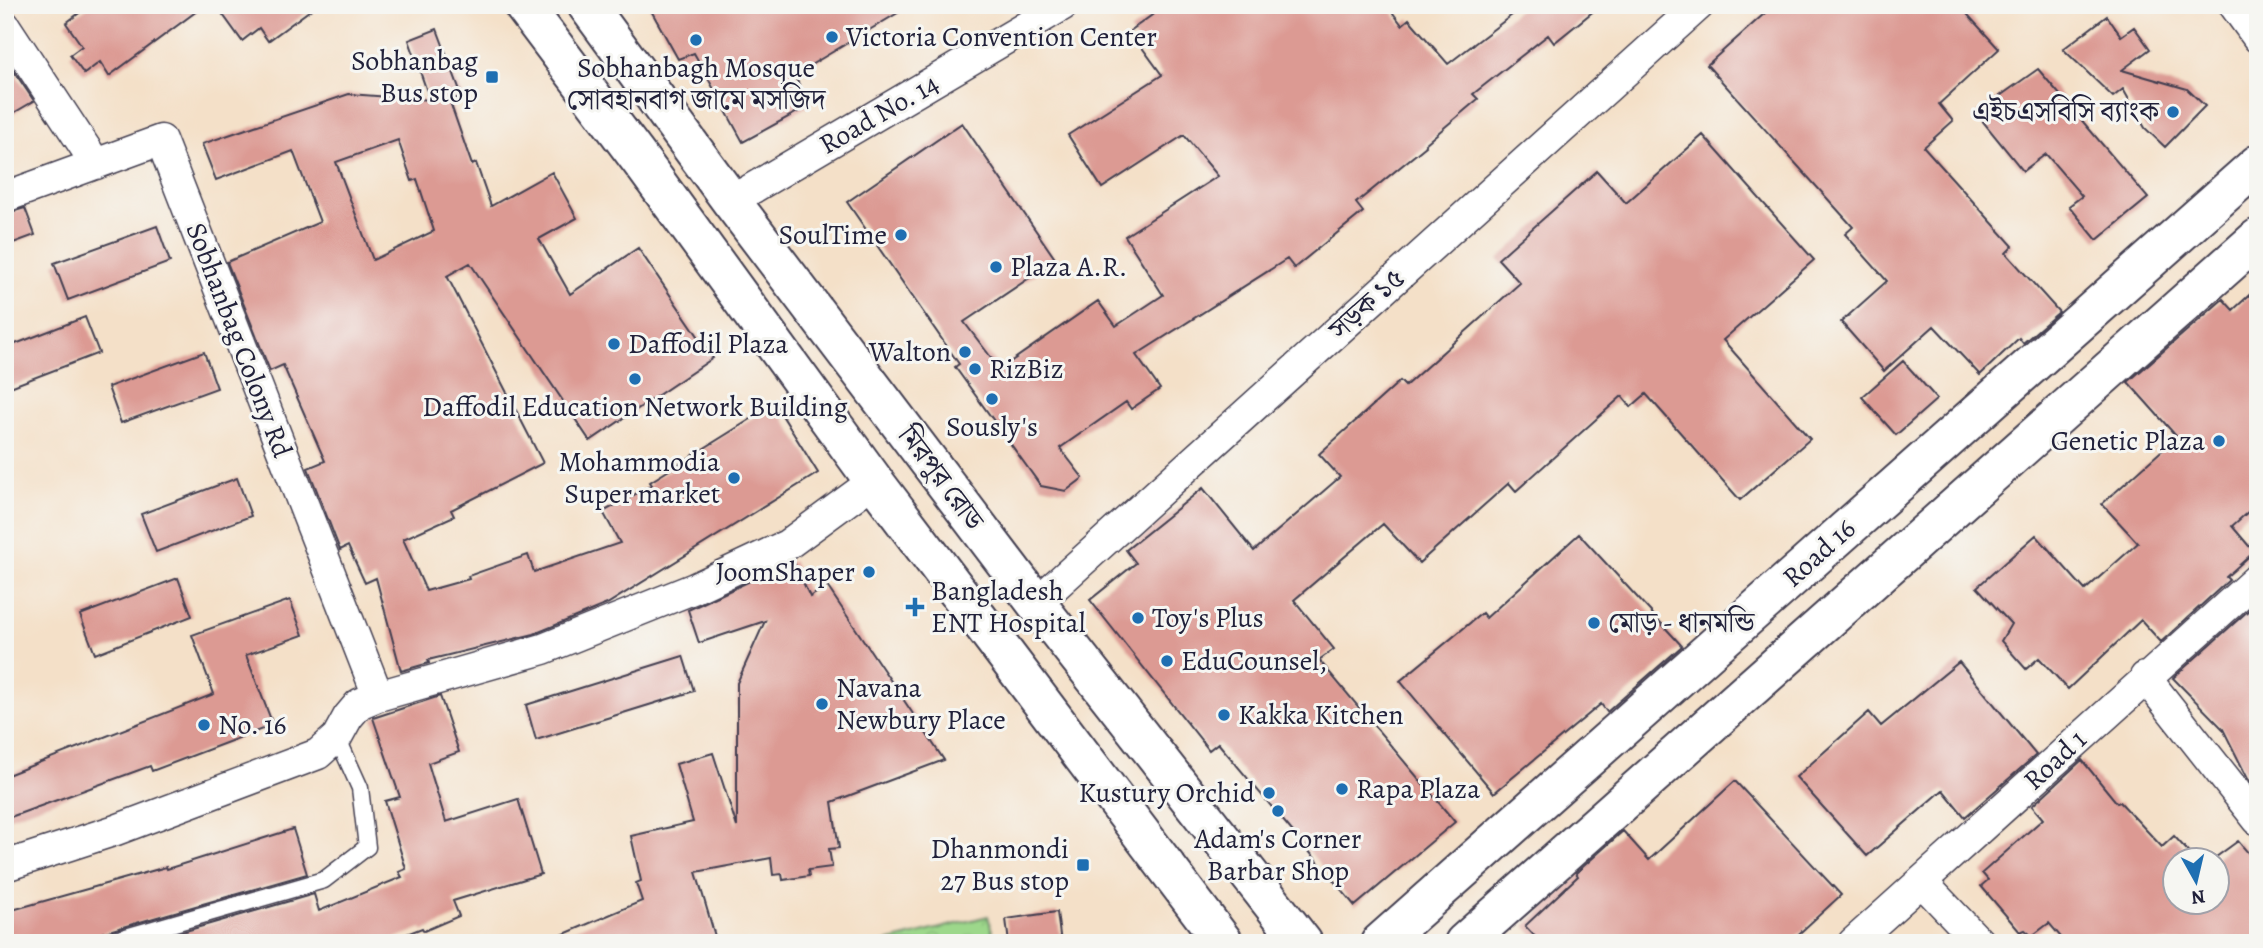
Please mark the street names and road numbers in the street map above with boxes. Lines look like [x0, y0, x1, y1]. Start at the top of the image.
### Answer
street label: Road No. 14 [812, 65, 946, 163]
street label: Sobhanbag Colony Rd [177, 217, 302, 464]
street label: সড়ক ১৫ [1320, 260, 1413, 349]
street label: মিরপুর রোড [889, 417, 994, 539]
street label: Road 16 [1774, 510, 1864, 596]
street label: Road 1 [2015, 721, 2095, 799]

